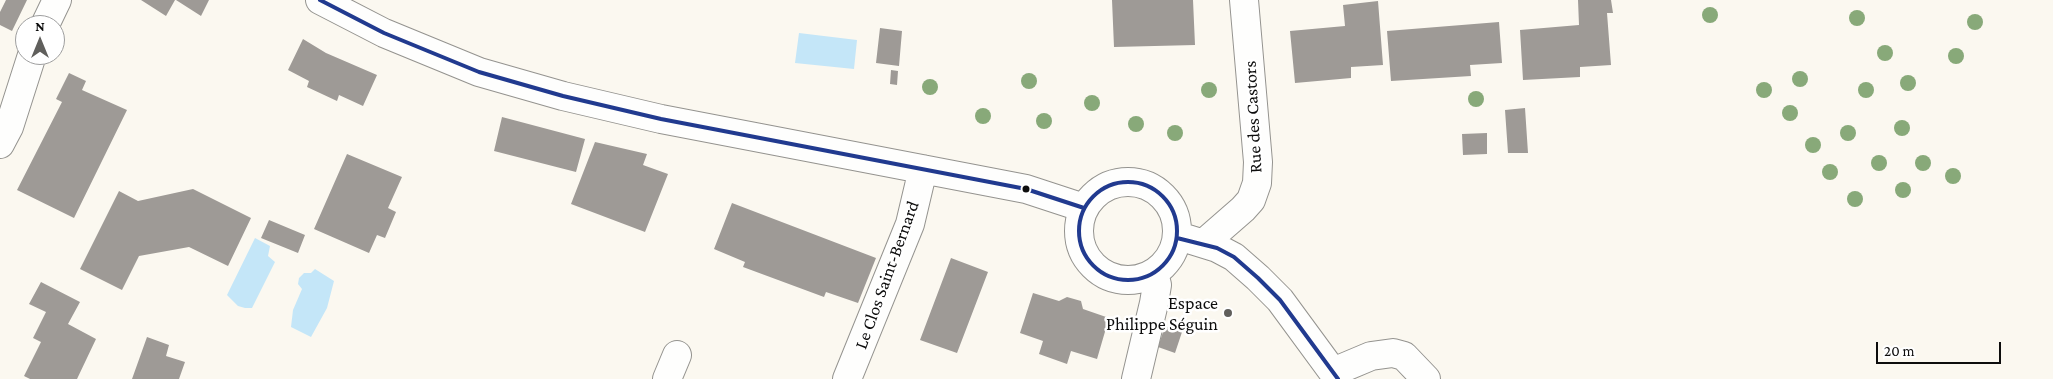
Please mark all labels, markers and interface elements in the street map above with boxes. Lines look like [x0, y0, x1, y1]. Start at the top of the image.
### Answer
north arrow [15, 15, 65, 65]
text: N [35, 18, 45, 34]
street label: Rue des Castors [1239, 60, 1267, 174]
unlabelled marker [1021, 184, 1031, 194]
street label: Le Clos Saint-Bernard [850, 198, 924, 352]
place label: Espace Philippe Séguin [1106, 292, 1218, 334]
marker: Espace Philippe Séguin [1222, 307, 1234, 319]
scale bar [1878, 332, 2003, 364]
text: 20 m [1884, 343, 1915, 359]

